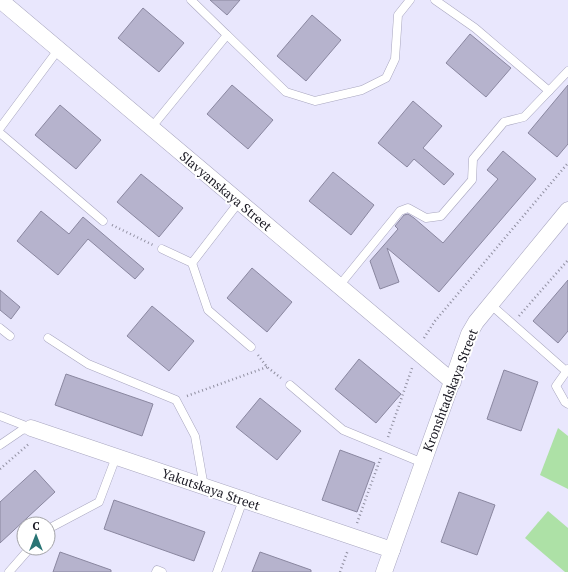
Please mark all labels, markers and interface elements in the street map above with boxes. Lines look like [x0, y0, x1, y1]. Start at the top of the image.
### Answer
street label: Slavyanskaya Street [176, 147, 276, 235]
street label: Kronshtadskaya Street [418, 326, 482, 454]
street label: Yakutskaya Street [159, 464, 263, 514]
north arrow [16, 516, 56, 556]
text: С [32, 519, 40, 533]

